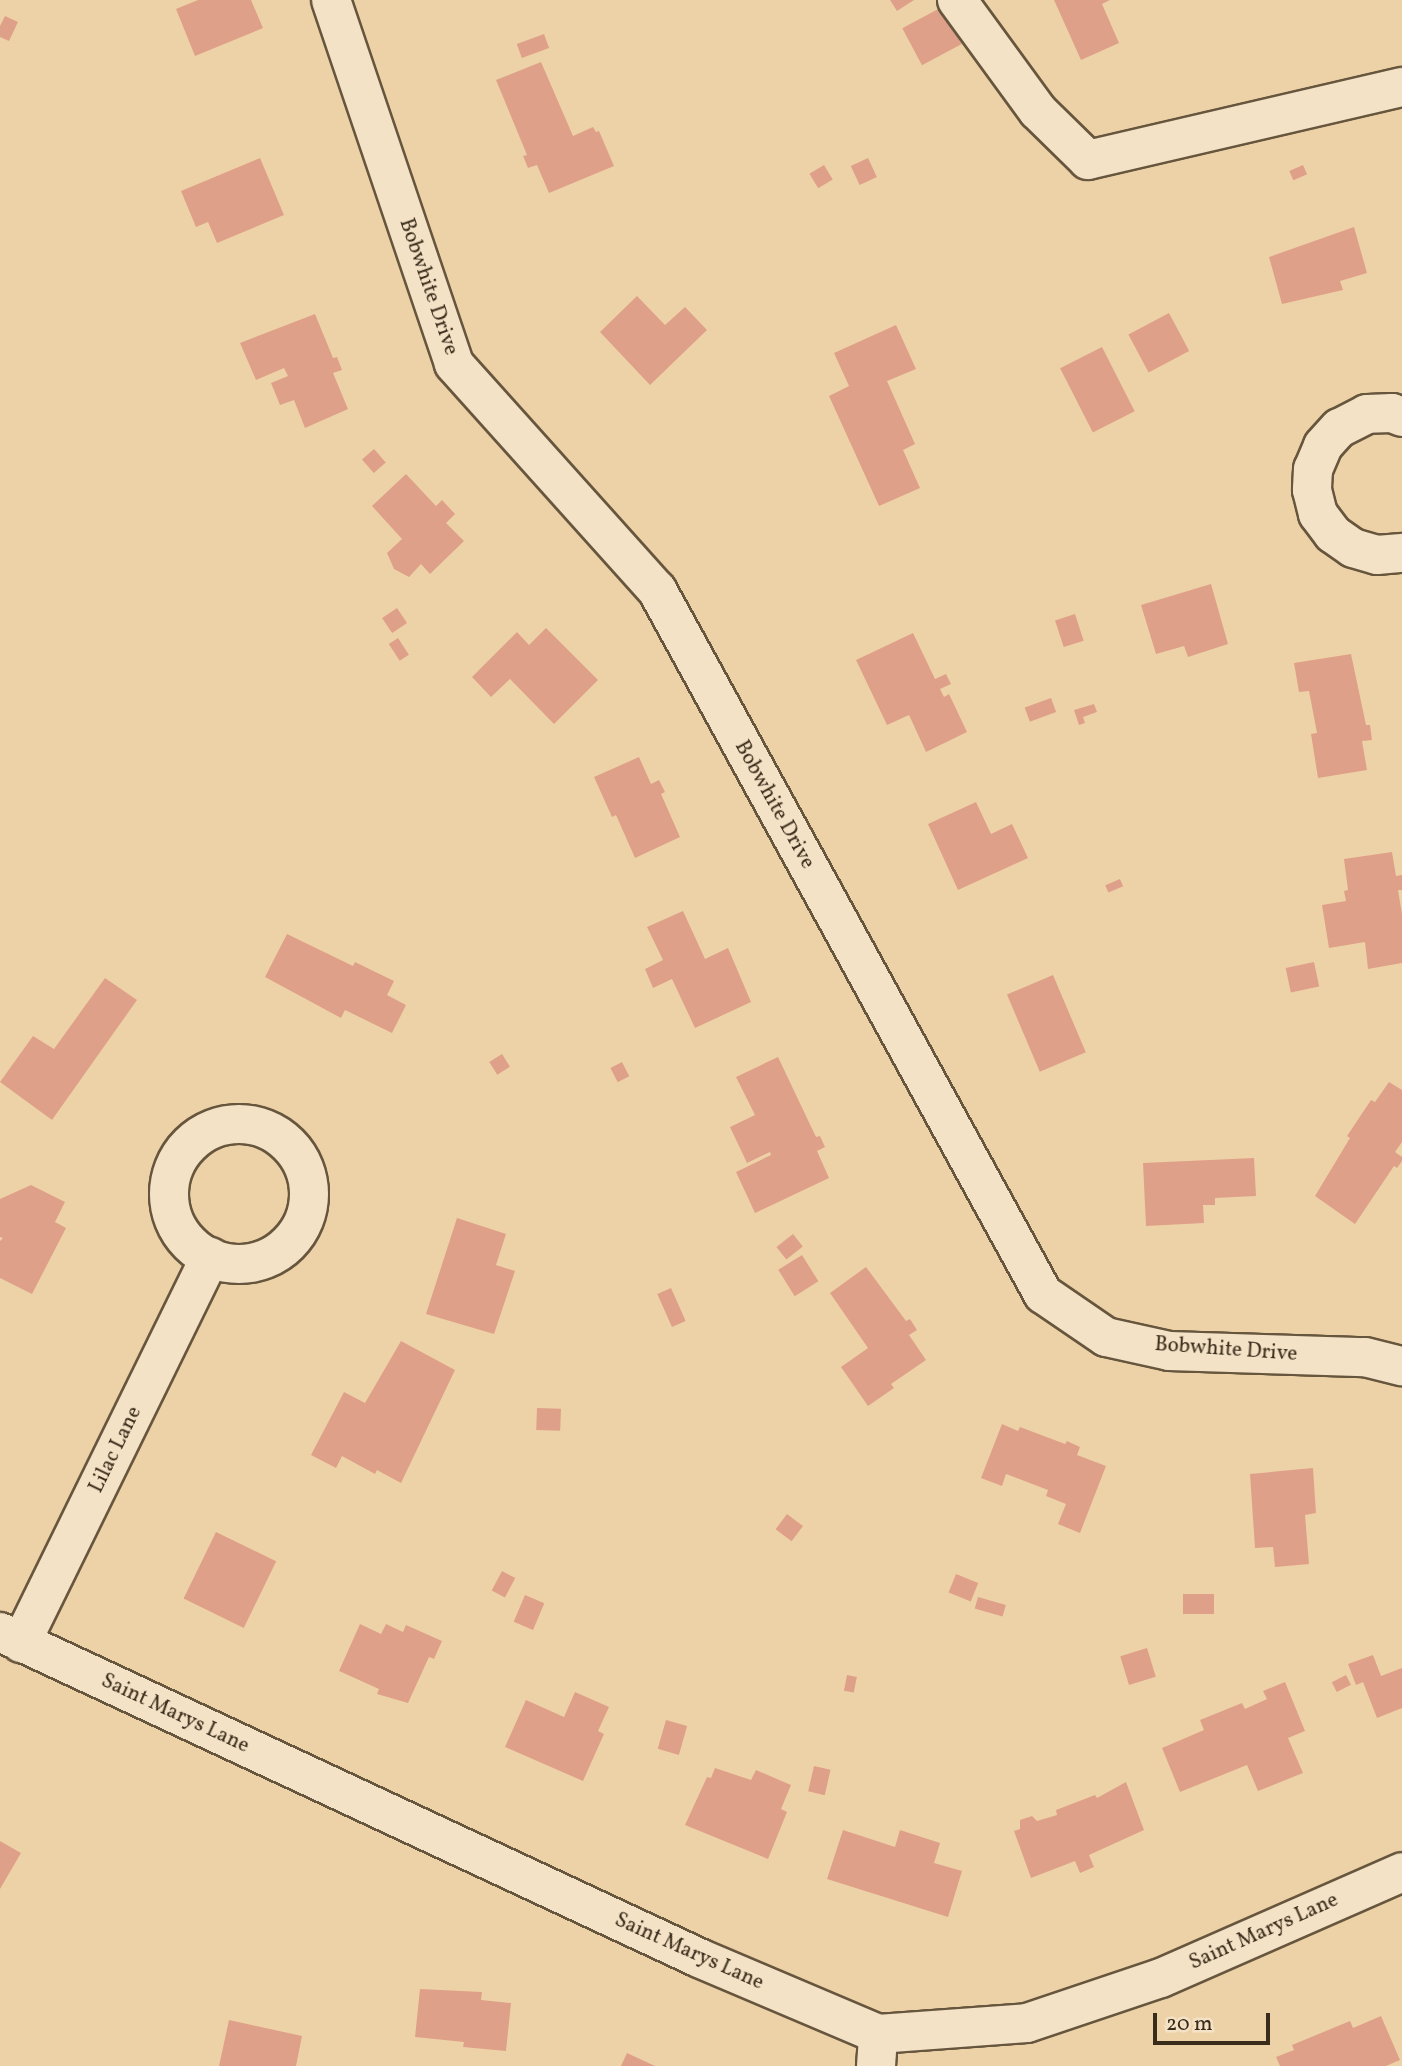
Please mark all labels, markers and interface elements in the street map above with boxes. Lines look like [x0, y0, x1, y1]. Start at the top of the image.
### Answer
street label: Bobwhite Drive [393, 215, 463, 359]
street label: Bobwhite Drive [728, 736, 820, 874]
street label: Bobwhite Drive [1154, 1332, 1298, 1368]
street label: Lilac Lane [84, 1403, 148, 1497]
street label: Saint Marys Lane [97, 1669, 253, 1759]
street label: Saint Marys Lane [1186, 1888, 1342, 1976]
street label: Saint Marys Lane [611, 1908, 767, 1996]
scale bar [1157, 2000, 1274, 2044]
text: 20 m [1166, 2010, 1212, 2039]

